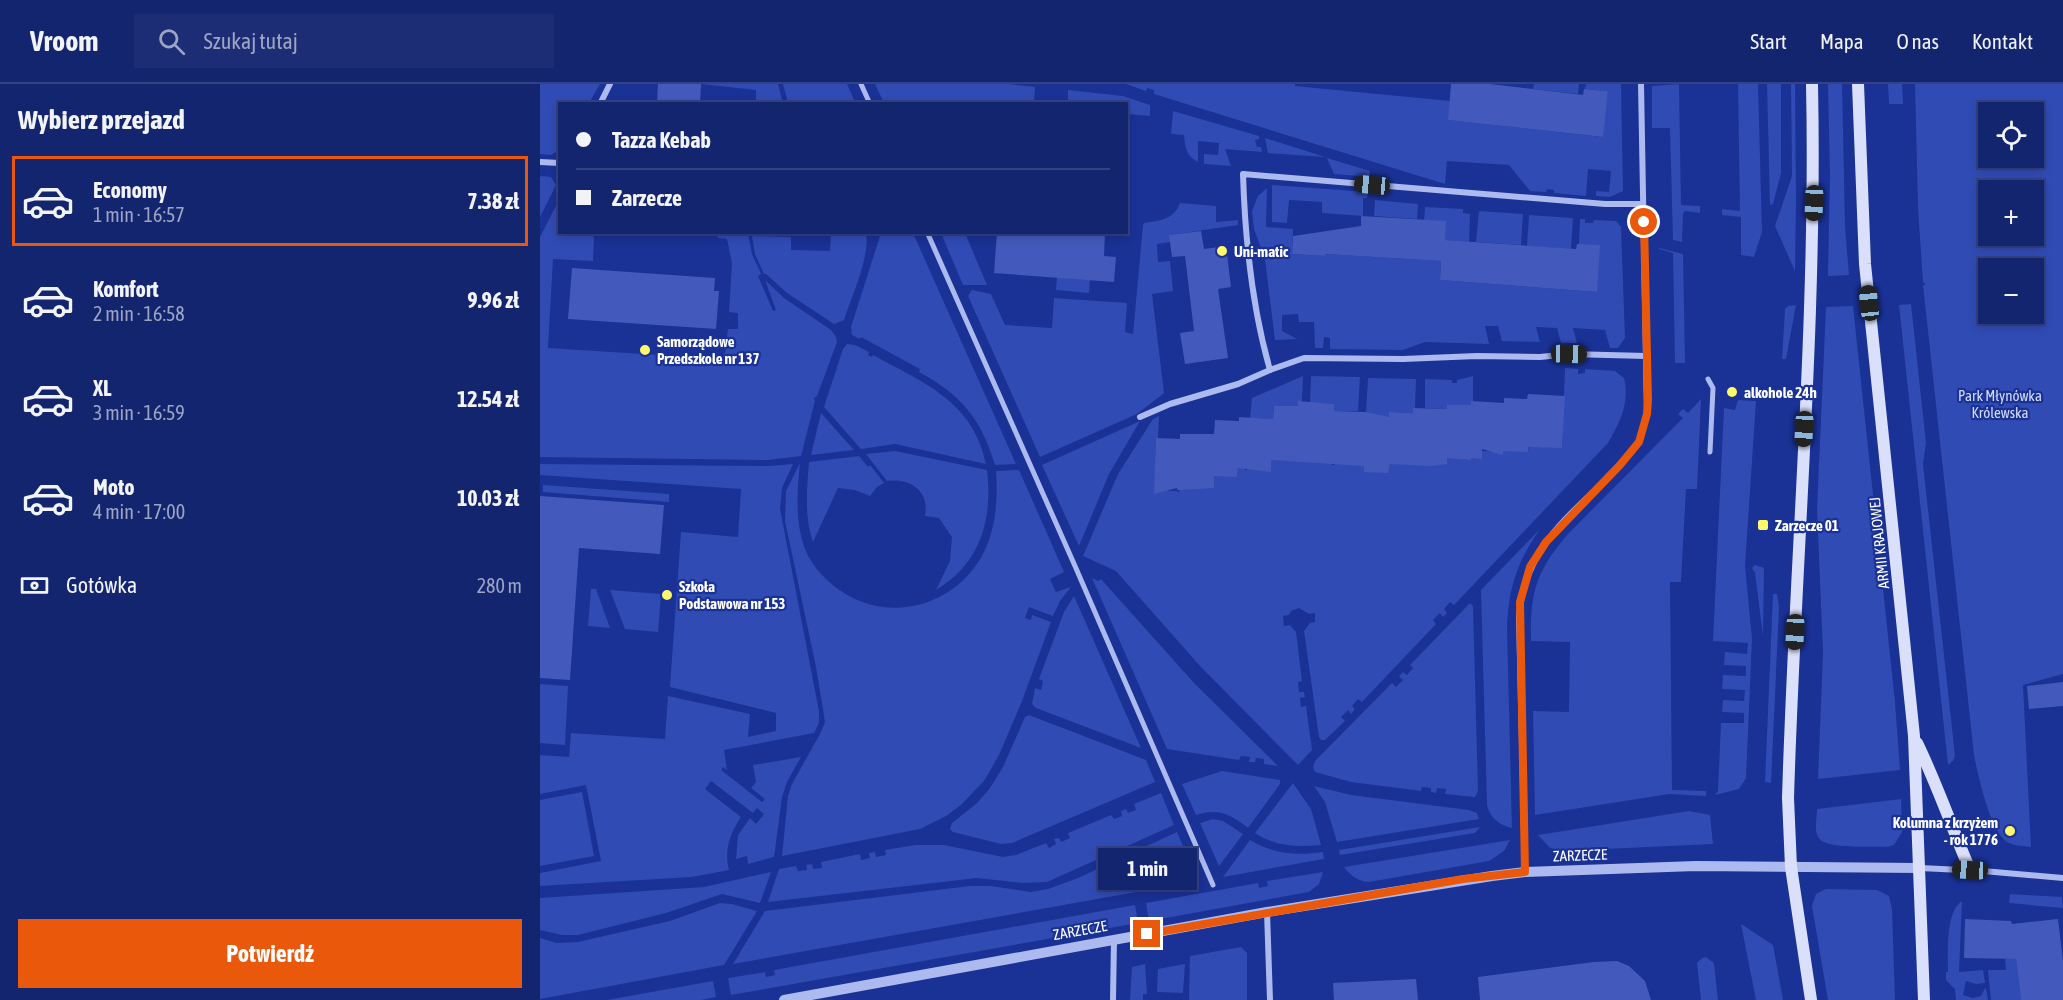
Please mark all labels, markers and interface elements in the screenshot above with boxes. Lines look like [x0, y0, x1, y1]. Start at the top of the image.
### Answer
search box [134, 14, 554, 68]
text: Vroom [30, 25, 98, 57]
icon: search [155, 25, 188, 58]
text: Szukaj tutaj [203, 28, 298, 54]
text: Start [1750, 29, 1787, 53]
text: Mapa [1820, 29, 1863, 53]
text: O nas [1896, 29, 1939, 53]
text: Kontakt [1972, 29, 2033, 53]
map controls [1978, 102, 2044, 324]
button: locate [1978, 102, 2044, 168]
text: Wybierz przejazd [18, 104, 185, 135]
text: Tazza Kebab [612, 127, 711, 153]
icon: car [21, 174, 75, 228]
car [1353, 174, 1391, 196]
text: Economy [93, 177, 167, 203]
button: + [1978, 180, 2044, 246]
text: Zarzecze [612, 185, 682, 211]
car [1804, 185, 1824, 221]
text: 7.38 zł [467, 188, 519, 214]
text: 1 min · 16:57 [93, 203, 185, 226]
route start [1630, 208, 1657, 235]
place label: Uni-matic [1234, 243, 1289, 260]
marker: Uni-matic [1215, 244, 1229, 258]
button: − [1978, 258, 2044, 324]
icon: car [21, 273, 75, 327]
text: Komfort [93, 276, 159, 302]
car [1858, 284, 1880, 322]
text: 9.96 zł [467, 287, 519, 313]
text: 2 min · 16:58 [93, 302, 185, 325]
place label: Samorządowe Przedszkole nr 137 [657, 333, 760, 367]
marker: Samorządowe Przedszkole nr 137 [638, 343, 652, 357]
car [1551, 345, 1587, 363]
icon: car [21, 372, 75, 426]
text: XL [93, 375, 111, 401]
place label: alkohole 24h [1744, 384, 1817, 401]
marker: alkohole 24h [1725, 385, 1739, 399]
text: 12.54 zł [457, 386, 519, 412]
park label: Park Młynówka Królewska [1958, 387, 2042, 421]
text: 3 min · 16:59 [93, 401, 185, 424]
car [1794, 411, 1814, 447]
icon: car [21, 471, 75, 525]
text: Moto [93, 474, 135, 500]
text: 10.03 zł [457, 485, 519, 511]
street label: ARMII KRAJOWEJ [1866, 496, 1892, 590]
text: 4 min · 17:00 [93, 500, 185, 523]
place label: Zarzecze 01 [1775, 517, 1839, 534]
marker: Zarzecze 01 [1756, 518, 1770, 532]
icon: cash [18, 569, 51, 602]
text: Gotówka [66, 572, 137, 598]
text: 280 m [477, 574, 522, 597]
place label: Szkoła Podstawowa nr 153 [679, 578, 785, 612]
marker: Szkoła Podstawowa nr 153 [660, 588, 674, 602]
car [1785, 614, 1805, 650]
place label: Kolumna z krzyżem - rok 1776 [1893, 814, 1998, 848]
marker: Kolumna z krzyżem - rok 1776 [2003, 824, 2017, 838]
street label: ZARZECZE [1552, 846, 1608, 864]
callout: 1 min [1098, 847, 1196, 889]
text: 1 min [1127, 857, 1168, 880]
car [1952, 860, 1988, 880]
street label: ZARZECZE [1052, 917, 1109, 943]
button: Potwierdź [18, 919, 522, 988]
route end [1133, 920, 1160, 947]

